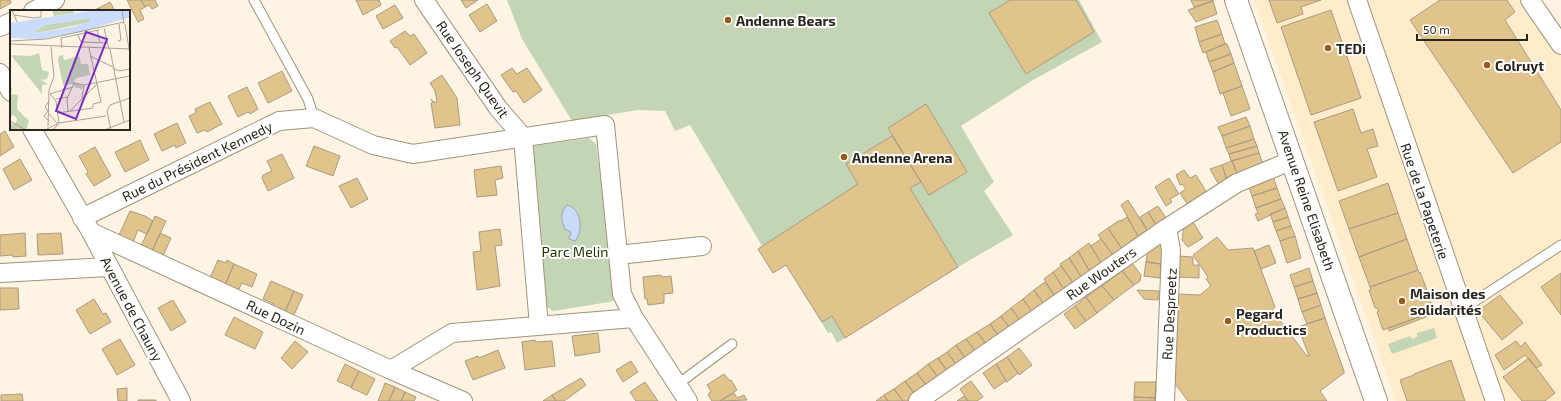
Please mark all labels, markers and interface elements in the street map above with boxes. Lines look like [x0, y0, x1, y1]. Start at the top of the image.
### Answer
inset map [10, 10, 130, 130]
place label: Andenne Bears [736, 12, 836, 29]
marker: Andenne Bears [723, 15, 733, 25]
scale bar [1417, 16, 1527, 42]
street label: Rue Joseph Quevit [433, 17, 513, 121]
text: 50 m [1423, 22, 1450, 36]
place label: TEDi [1336, 40, 1366, 57]
marker: TEDi [1323, 43, 1333, 53]
place label: Colruyt [1495, 57, 1544, 74]
marker: Colruyt [1482, 60, 1492, 70]
street label: Rue du Président Kennedy [119, 117, 275, 205]
street label: Avenue Reine Elisabeth [1275, 127, 1339, 273]
street label: Rue de la Papeterie [1397, 141, 1453, 261]
place label: Andenne Arena [852, 149, 953, 166]
marker: Andenne Arena [839, 152, 849, 162]
park label: Parc Melin [542, 243, 608, 260]
street label: Rue Wouters [1063, 243, 1139, 303]
street label: Avenue de Chauny [97, 254, 167, 365]
street label: Rue Despreetz [1158, 267, 1180, 361]
place label: Maison des solidarités [1410, 285, 1485, 318]
street label: Rue Dozin [244, 296, 308, 338]
marker: Maison des solidarités [1397, 296, 1407, 306]
place label: Pegard Productics [1236, 305, 1307, 338]
marker: Pegard Productics [1223, 316, 1233, 326]

